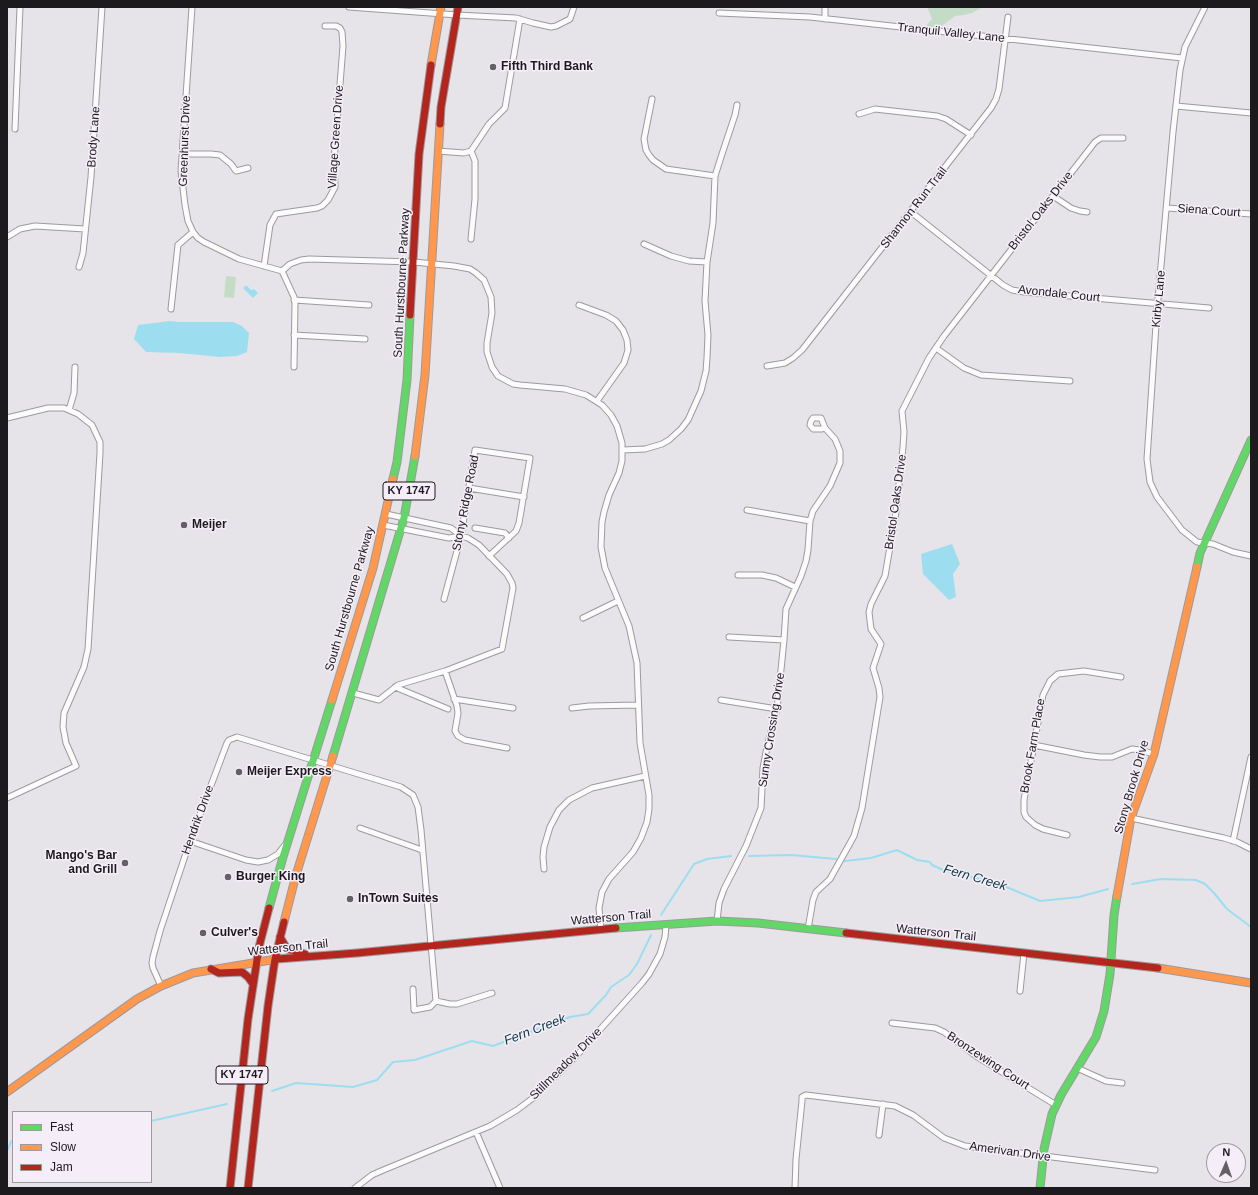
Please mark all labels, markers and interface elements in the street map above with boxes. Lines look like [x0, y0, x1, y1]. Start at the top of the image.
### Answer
street label: Tranquil Valley Lane [897, 20, 1005, 46]
place label: Fifth Third Bank [501, 60, 593, 74]
marker: Fifth Third Bank [488, 62, 498, 72]
street label: Village Green Drive [325, 85, 347, 189]
street label: Greenhurst Drive [176, 95, 194, 187]
street label: Brody Lane [85, 106, 103, 168]
street label: Shannon Run Trail [878, 164, 950, 252]
street label: Bristol Oaks Drive [1006, 169, 1076, 253]
street label: Siena Court [1177, 202, 1241, 220]
street label: South Hurstbourne Parkway [391, 208, 413, 358]
street label: Kirby Lane [1149, 270, 1169, 328]
street label: Avondale Court [1017, 283, 1101, 305]
street label: Bristol Oaks Drive [882, 453, 910, 551]
street label: Stony Ridge Road [450, 454, 482, 552]
road number: KY 1747 [383, 482, 435, 500]
place label: Meijer [192, 518, 227, 532]
marker: Meijer [179, 520, 189, 530]
street label: South Hurstbourne Parkway [322, 525, 378, 673]
street label: Sunny Crossing Drive [756, 672, 788, 788]
street label: Brook Farm Place [1018, 697, 1048, 795]
street label: Stony Brook Drive [1112, 739, 1152, 835]
place label: Meijer Express [247, 765, 332, 779]
marker: Meijer Express [234, 767, 244, 777]
street label: Hendrik Drive [179, 783, 217, 857]
place label: Mango's Bar and Grill [45, 849, 117, 877]
marker: Mango's Bar and Grill [120, 858, 130, 868]
water label: Fern Creek [942, 862, 1008, 894]
place label: Burger King [236, 870, 305, 884]
marker: Burger King [223, 872, 233, 882]
place label: InTown Suites [358, 892, 438, 906]
marker: InTown Suites [345, 894, 355, 904]
street label: Watterson Trail [570, 907, 652, 929]
street label: Watterson Trail [895, 922, 977, 944]
place label: Culver's [211, 926, 258, 940]
marker: Culver's [198, 928, 208, 938]
street label: Watterson Trail [247, 937, 329, 959]
water label: Fern Creek [502, 1011, 568, 1049]
street label: Stillmeadow Drive [527, 1025, 605, 1103]
street label: Bronzewing Court [944, 1029, 1032, 1093]
road number: KY 1747 [216, 1066, 268, 1084]
legend [12, 1111, 152, 1183]
text: Fast [50, 1120, 73, 1134]
street label: Amerivan Drive [968, 1139, 1052, 1165]
text: Slow [50, 1140, 76, 1154]
north arrow [1206, 1143, 1246, 1183]
text: N [1222, 1146, 1231, 1158]
text: Jam [50, 1160, 73, 1174]

